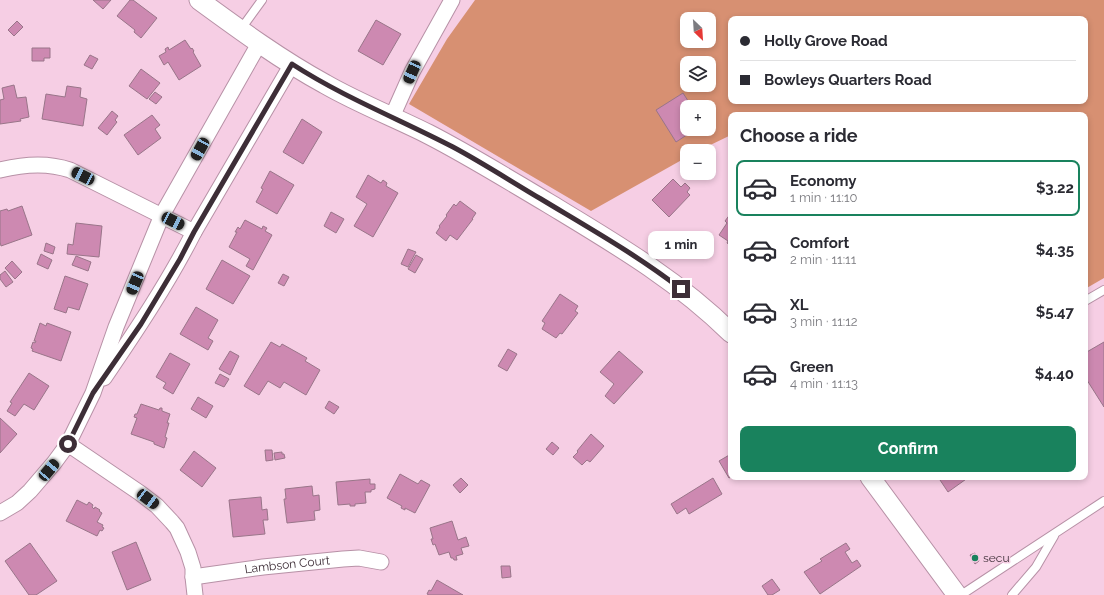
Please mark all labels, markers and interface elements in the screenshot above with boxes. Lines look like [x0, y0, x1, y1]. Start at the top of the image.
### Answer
north arrow [680, 12, 716, 48]
map controls [680, 12, 716, 180]
text: Holly Grove Road [764, 32, 888, 50]
button: layers [680, 56, 716, 92]
car [402, 59, 422, 85]
text: Bowleys Quarters Road [764, 71, 932, 89]
button: + [680, 100, 716, 136]
text: Choose a ride [740, 125, 858, 146]
car [189, 136, 211, 162]
button: − [680, 144, 716, 180]
car [70, 165, 96, 187]
icon: car [742, 170, 778, 206]
text: Economy [790, 172, 857, 190]
text: $3.22 [1036, 179, 1074, 197]
text: 1 min · 11:10 [790, 190, 857, 205]
car [160, 210, 186, 232]
callout: 1 min [648, 231, 714, 259]
icon: car [742, 232, 778, 268]
text: Comfort [790, 234, 849, 252]
text: 1 min [665, 237, 697, 252]
text: $4.35 [1036, 241, 1074, 259]
text: 2 min · 11:11 [790, 252, 856, 267]
car [125, 270, 145, 296]
route end [672, 280, 690, 298]
icon: car [742, 294, 778, 330]
text: XL [790, 296, 808, 314]
text: $5.47 [1036, 303, 1074, 321]
text: 3 min · 11:12 [790, 314, 858, 329]
icon: car [742, 356, 778, 392]
text: Green [790, 358, 834, 376]
text: $4.40 [1035, 365, 1074, 383]
text: 4 min · 11:13 [790, 376, 858, 391]
button: Confirm [740, 426, 1076, 472]
route start [59, 435, 77, 453]
car [37, 457, 61, 483]
car [135, 487, 161, 511]
place label: secu [983, 551, 1010, 565]
street label: Lambson Court [244, 553, 331, 577]
marker: secu [970, 553, 980, 563]

